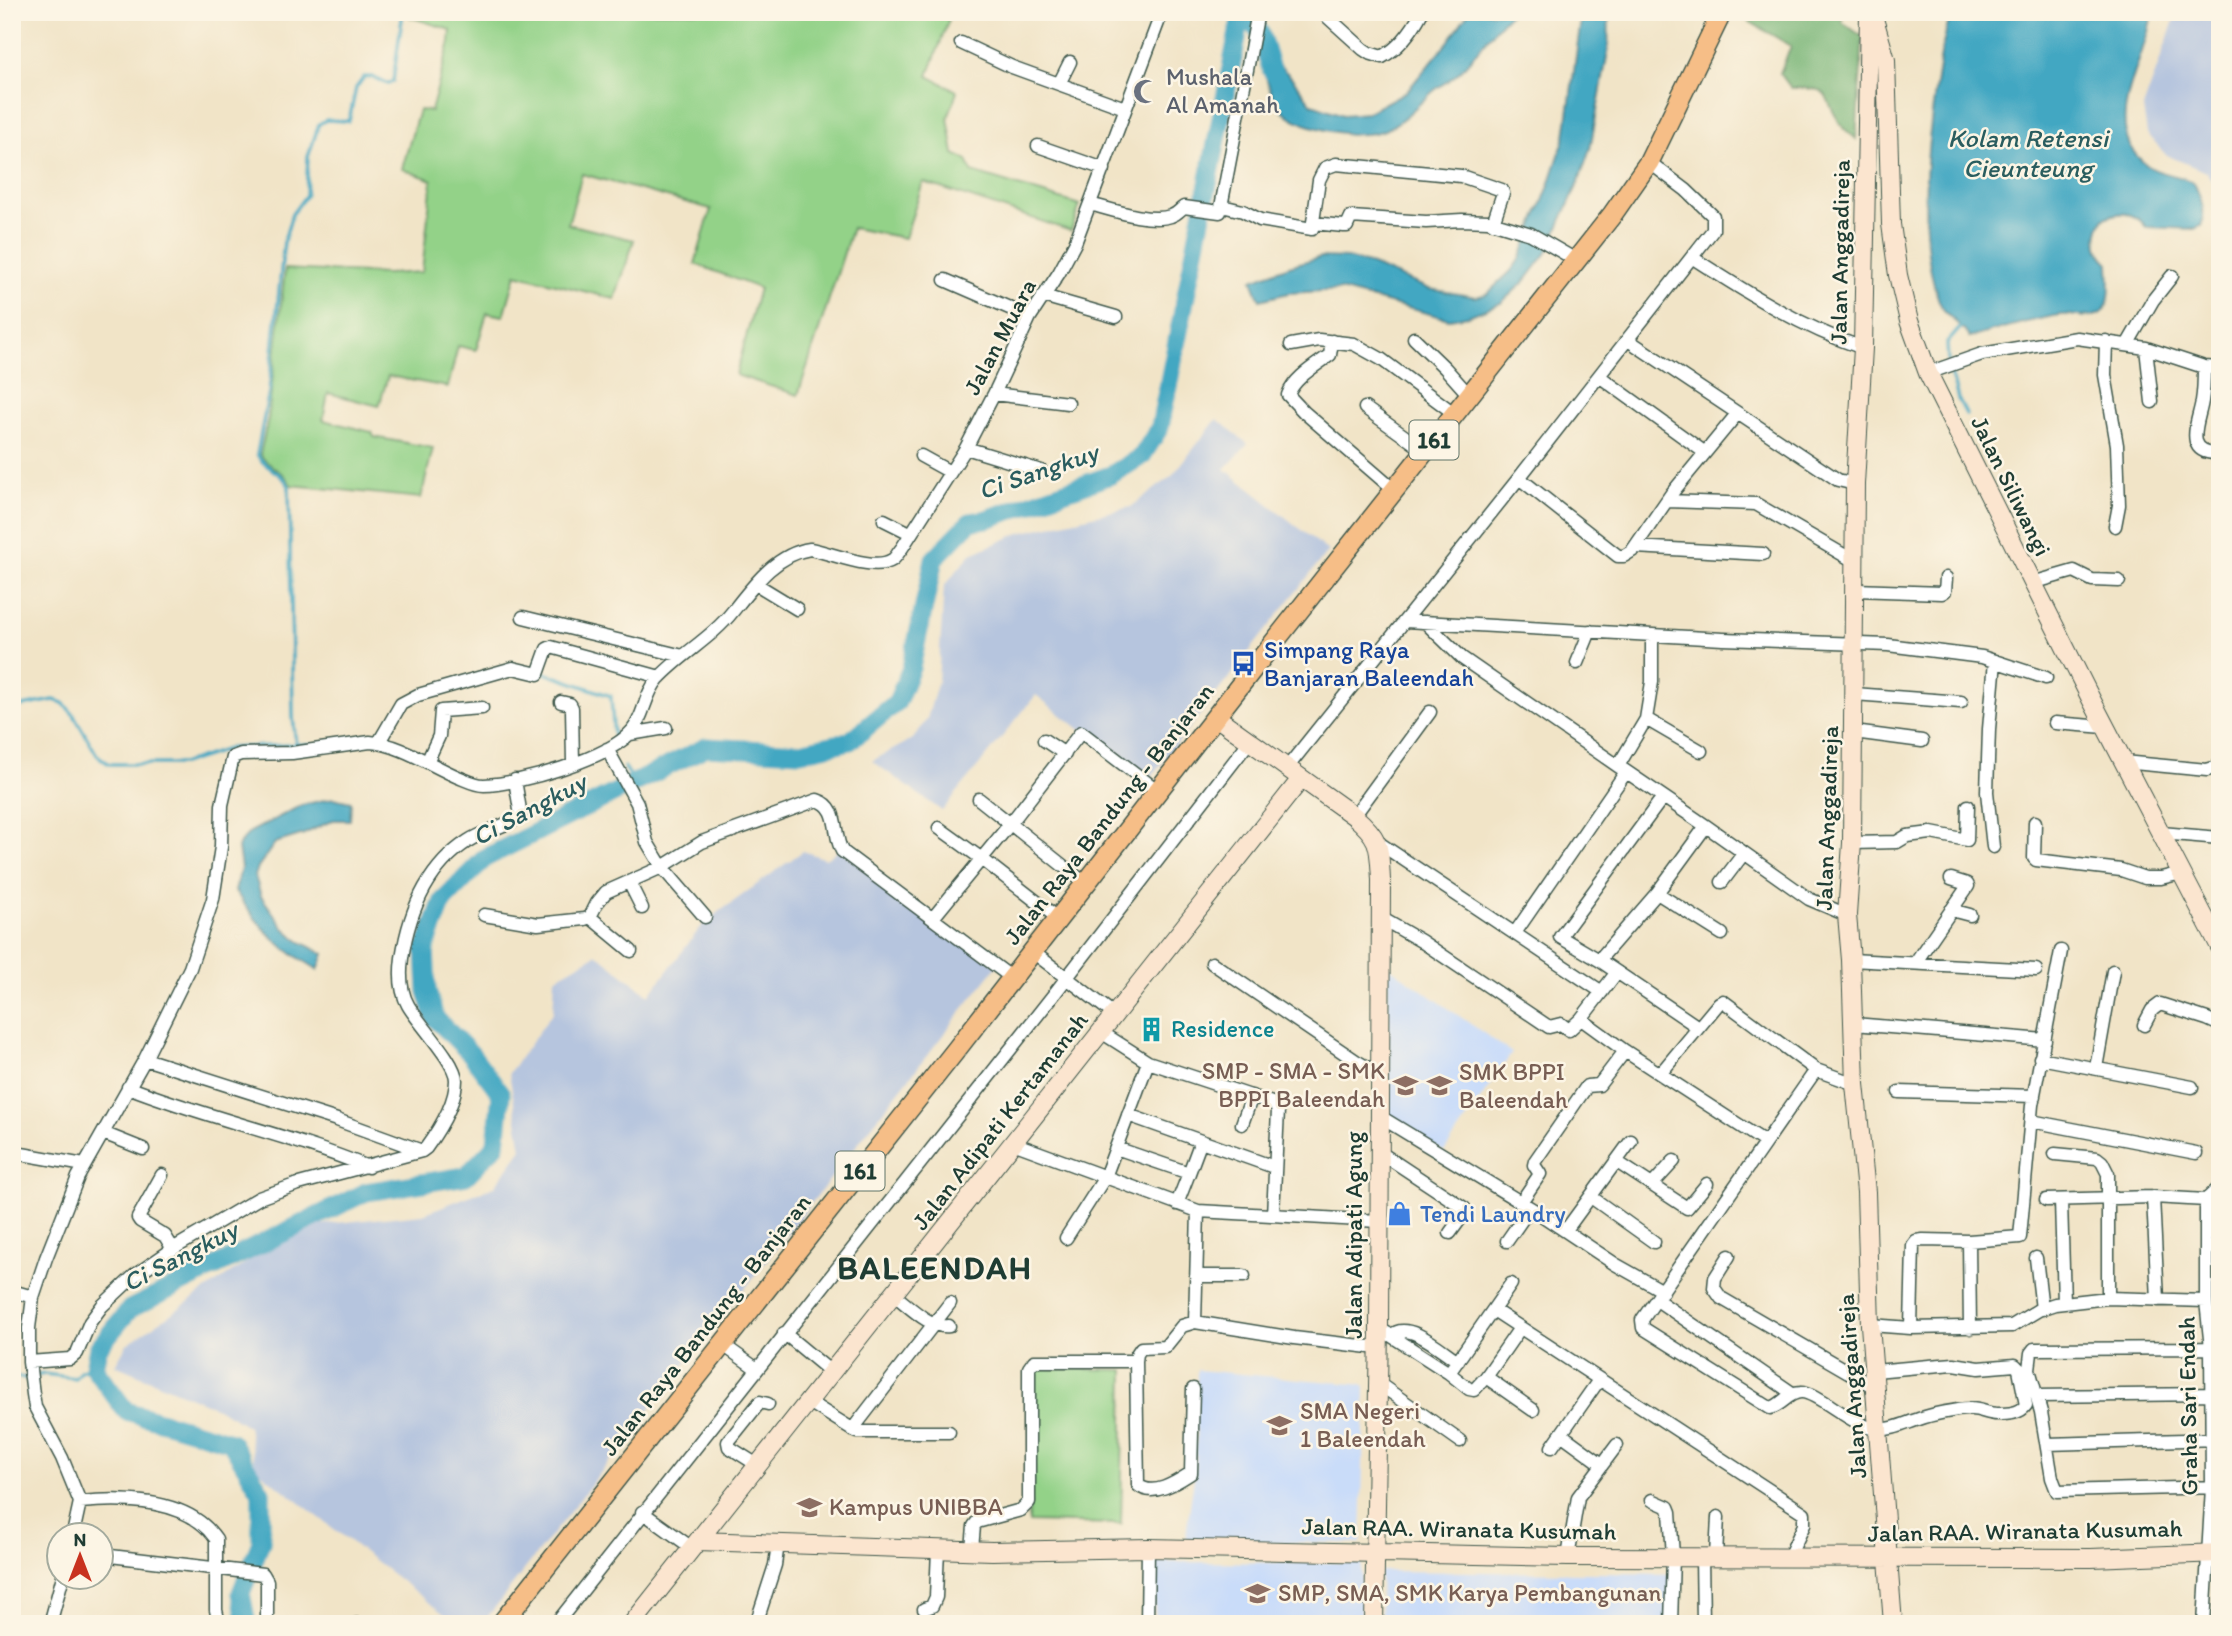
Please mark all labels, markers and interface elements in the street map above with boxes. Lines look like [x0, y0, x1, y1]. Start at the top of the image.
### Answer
place label: Mushala Al Amanah [1166, 62, 1279, 119]
mosque icon: Mushala Al Amanah [1132, 77, 1160, 105]
water label: Kolam Retensi Cieunteung [1948, 122, 2111, 184]
street label: Jalan Anggadireja [1823, 159, 1856, 345]
street label: Jalan Muara [957, 274, 1042, 400]
street label: Jalan Siliwangi [1965, 411, 2058, 561]
road number: 161 [1410, 420, 1458, 460]
water label: Ci Sangkuy [974, 435, 1105, 506]
place label: Simpang Raya Banjaran Baleendah [1264, 635, 1474, 692]
bus stop icon: Simpang Raya Banjaran Baleendah [1230, 650, 1258, 678]
street label: Jalan Raya Bandung - Banjaran [997, 677, 1220, 950]
street label: Jalan Anggadireja [1809, 724, 1844, 911]
water label: Ci Sangkuy [466, 764, 594, 852]
street label: Jalan Adipati Kertamanah [905, 1006, 1094, 1236]
place label: Residence [1171, 1014, 1274, 1043]
building icon: Residence [1137, 1015, 1165, 1043]
place label: SMP - SMA - SMK BPPI Baleendah [1202, 1056, 1385, 1113]
place label: SMK BPPI Baleendah [1459, 1057, 1568, 1114]
school or university icon: SMP - SMA - SMK BPPI Baleendah [1391, 1071, 1419, 1099]
school or university icon: SMK BPPI Baleendah [1425, 1072, 1453, 1100]
street label: Jalan Adipati Agung [1339, 1130, 1368, 1339]
road number: 161 [836, 1152, 884, 1190]
street label: Jalan Raya Bandung - Banjaran [594, 1188, 817, 1461]
place label: Tendi Laundry [1420, 1199, 1566, 1228]
shop icon: Tendi Laundry [1386, 1200, 1414, 1228]
water label: Ci Sangkuy [117, 1212, 245, 1299]
district label: BALEENDAH [837, 1249, 1033, 1287]
street label: Jalan Anggadireja [1831, 1292, 1872, 1479]
street label: Graha Sari Endah [2171, 1316, 2204, 1496]
place label: SMA Negeri 1 Baleendah [1300, 1396, 1426, 1453]
school or university icon: SMA Negeri 1 Baleendah [1266, 1411, 1294, 1439]
place label: Kampus UNIBBA [829, 1492, 1003, 1521]
school or university icon: Kampus UNIBBA [795, 1493, 823, 1521]
street label: Jalan RAA. Wiranata Kusumah [1301, 1511, 1617, 1546]
street label: Jalan RAA. Wiranata Kusumah [1867, 1513, 2183, 1548]
north arrow [46, 1520, 116, 1590]
text: N [74, 1528, 86, 1551]
place label: SMP, SMA, SMK Karya Pembangunan [1278, 1578, 1662, 1607]
school or university icon: SMP, SMA, SMK Karya Pembangunan [1244, 1579, 1272, 1607]

